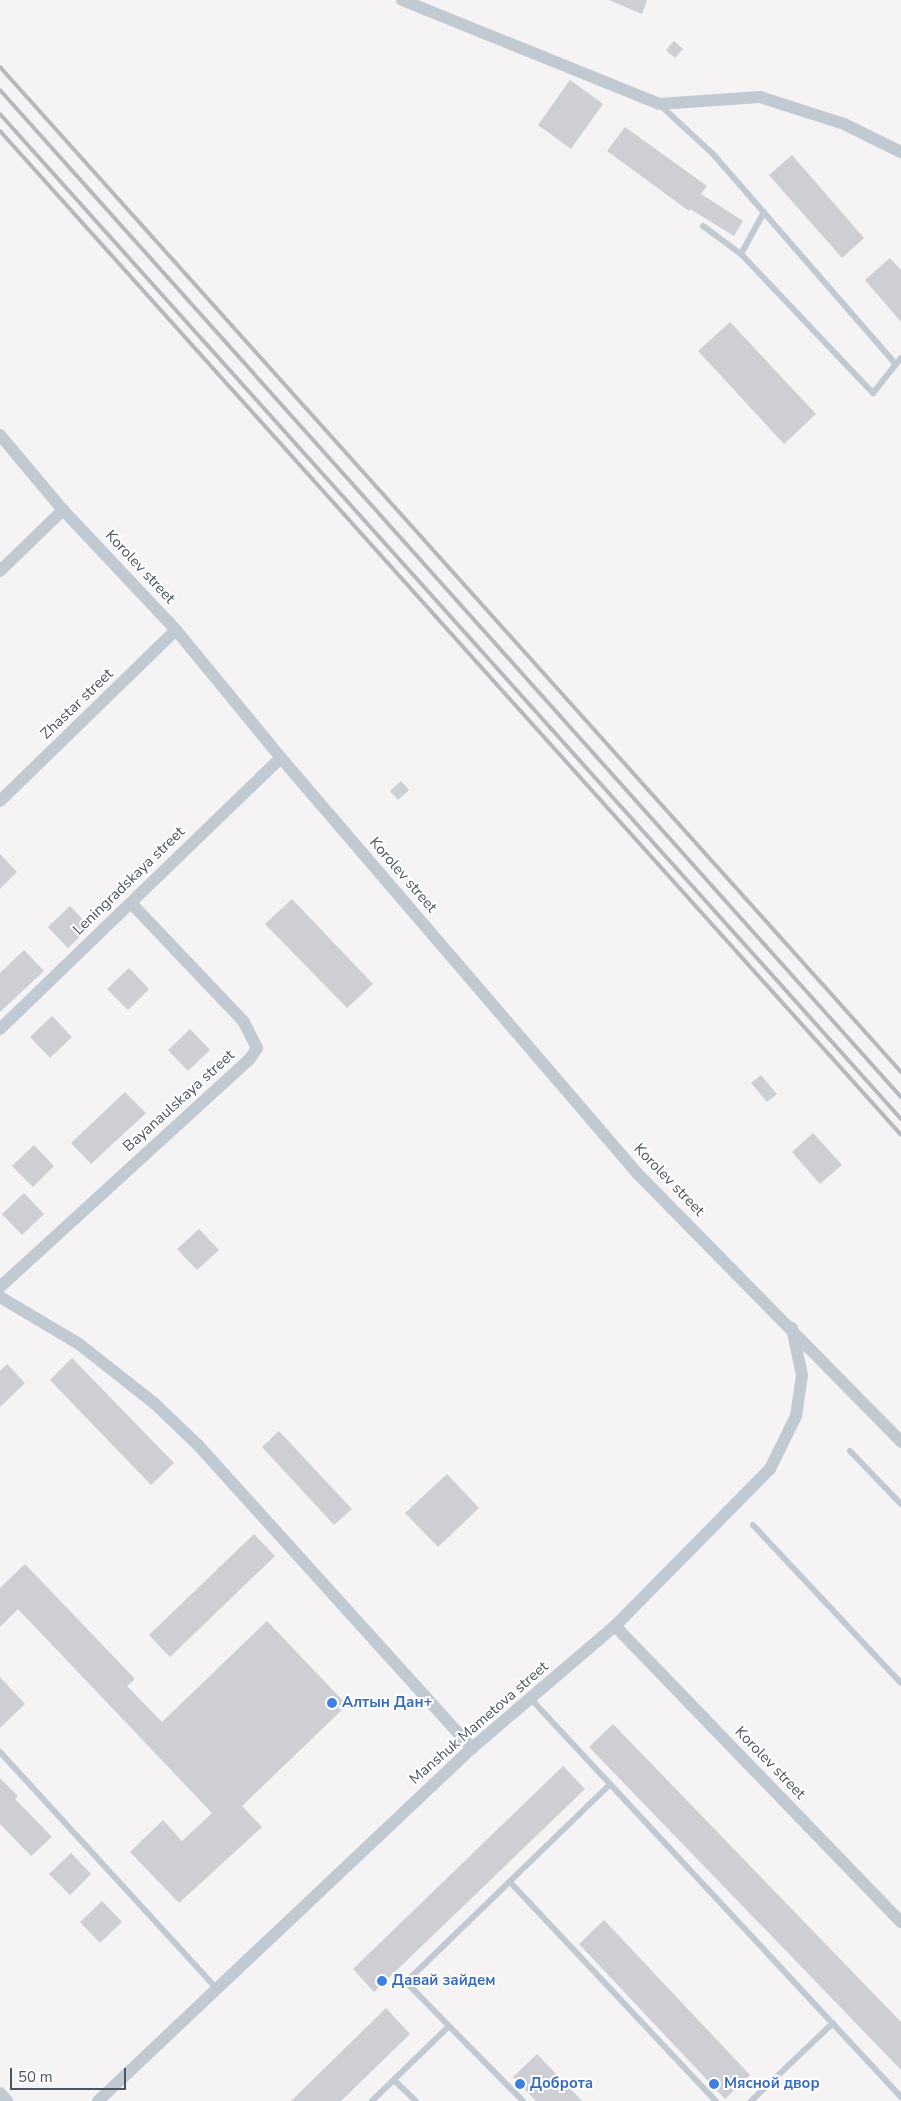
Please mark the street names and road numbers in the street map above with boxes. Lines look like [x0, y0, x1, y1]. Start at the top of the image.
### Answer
street label: Korolev street [101, 527, 179, 607]
street label: Zhastar street [37, 665, 117, 743]
street label: Leningradskaya street [69, 823, 189, 939]
street label: Korolev street [365, 834, 441, 916]
street label: Bayanaulskaya street [120, 1046, 238, 1156]
street label: Korolev street [630, 1140, 708, 1220]
street label: Manshuk Mametova street [406, 1658, 552, 1788]
street label: Korolev street [731, 1723, 809, 1803]

